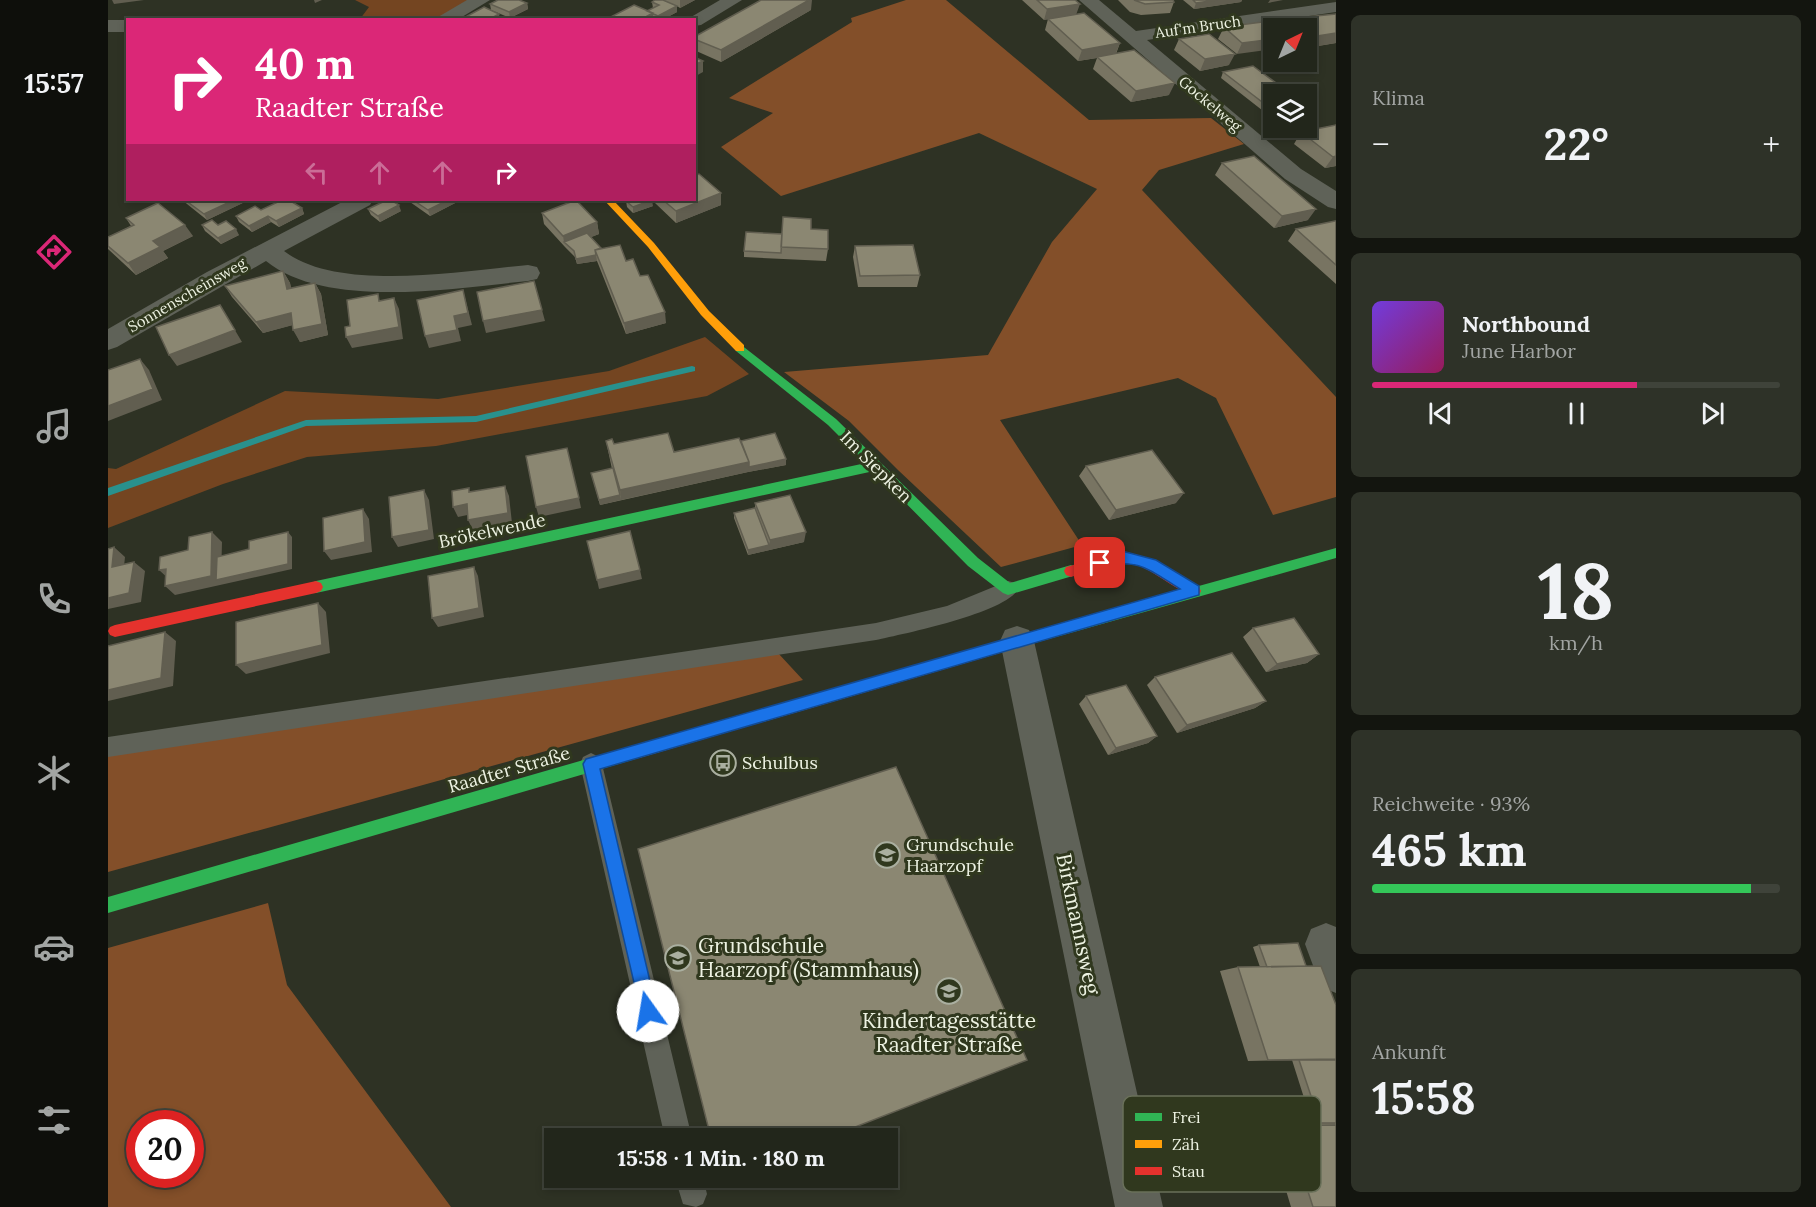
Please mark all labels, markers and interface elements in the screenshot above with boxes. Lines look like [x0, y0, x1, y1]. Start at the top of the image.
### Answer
street label: Auf'm Bruch [1153, 11, 1242, 42]
north arrow [1263, 18, 1317, 72]
map controls [1263, 18, 1317, 138]
text: 40 m [255, 37, 354, 91]
icon: right [156, 42, 234, 120]
text: 15:57 [24, 66, 84, 100]
street label: Gockelweg [1175, 72, 1246, 136]
button: layers [1263, 84, 1317, 138]
text: Klima [1372, 85, 1425, 110]
text: Raadter Straße [255, 90, 444, 124]
text: 22° [1543, 115, 1609, 172]
text: − [1372, 123, 1390, 165]
text: + [1762, 123, 1780, 165]
icon: left [300, 156, 333, 189]
icon: ahead [363, 156, 396, 189]
icon: ahead [426, 156, 459, 189]
icon: right [489, 156, 522, 189]
icon: directions [33, 231, 75, 273]
street label: Sonnenscheinsweg [124, 253, 250, 336]
text: Northbound [1462, 310, 1590, 338]
text: June Harbor [1462, 338, 1576, 363]
icon: previous [1424, 397, 1457, 430]
icon: pause [1560, 397, 1593, 430]
icon: next [1696, 397, 1729, 430]
icon: music [33, 405, 75, 447]
street label: Im Siepken [835, 426, 917, 508]
street label: Brökelwende [436, 508, 548, 553]
pin [1074, 537, 1125, 588]
text: 18 [1538, 541, 1614, 640]
icon: arrive [1083, 546, 1116, 579]
icon: phone [33, 578, 75, 620]
text: km/h [1549, 630, 1603, 655]
street label: Raadter Straße [445, 741, 573, 798]
bus stop icon: Schulbus [708, 748, 738, 778]
place label: Schulbus [742, 751, 818, 774]
icon: climate [33, 752, 75, 794]
text: Reichweite · 93% [1372, 791, 1530, 816]
text: 465 km [1372, 821, 1527, 878]
place label: Grundschule Haarzopf [906, 833, 1014, 877]
school or university icon: Grundschule Haarzopf [872, 840, 902, 870]
street label: Birkmannsweg [1050, 851, 1107, 997]
icon: car [33, 926, 75, 968]
place label: Grundschule Haarzopf (Stammhaus) [698, 932, 919, 983]
school or university icon: Grundschule Haarzopf (Stammhaus) [663, 943, 693, 973]
school or university icon: Kindertagesstätte Raadter Straße [934, 976, 964, 1006]
position arrow [616, 979, 680, 1043]
place label: Kindertagesstätte Raadter Straße [862, 1007, 1036, 1058]
text: Ankunft [1372, 1039, 1446, 1064]
text: 15:58 [1372, 1069, 1476, 1126]
legend [1123, 1096, 1321, 1192]
icon: filters [33, 1099, 75, 1141]
text: Frei [1172, 1107, 1201, 1127]
speed limit sign: 20 [126, 1110, 204, 1188]
text: Zäh [1172, 1134, 1200, 1154]
text: 15:58 · 1 Min. · 180 m [617, 1144, 825, 1172]
text: Stau [1172, 1161, 1205, 1181]

